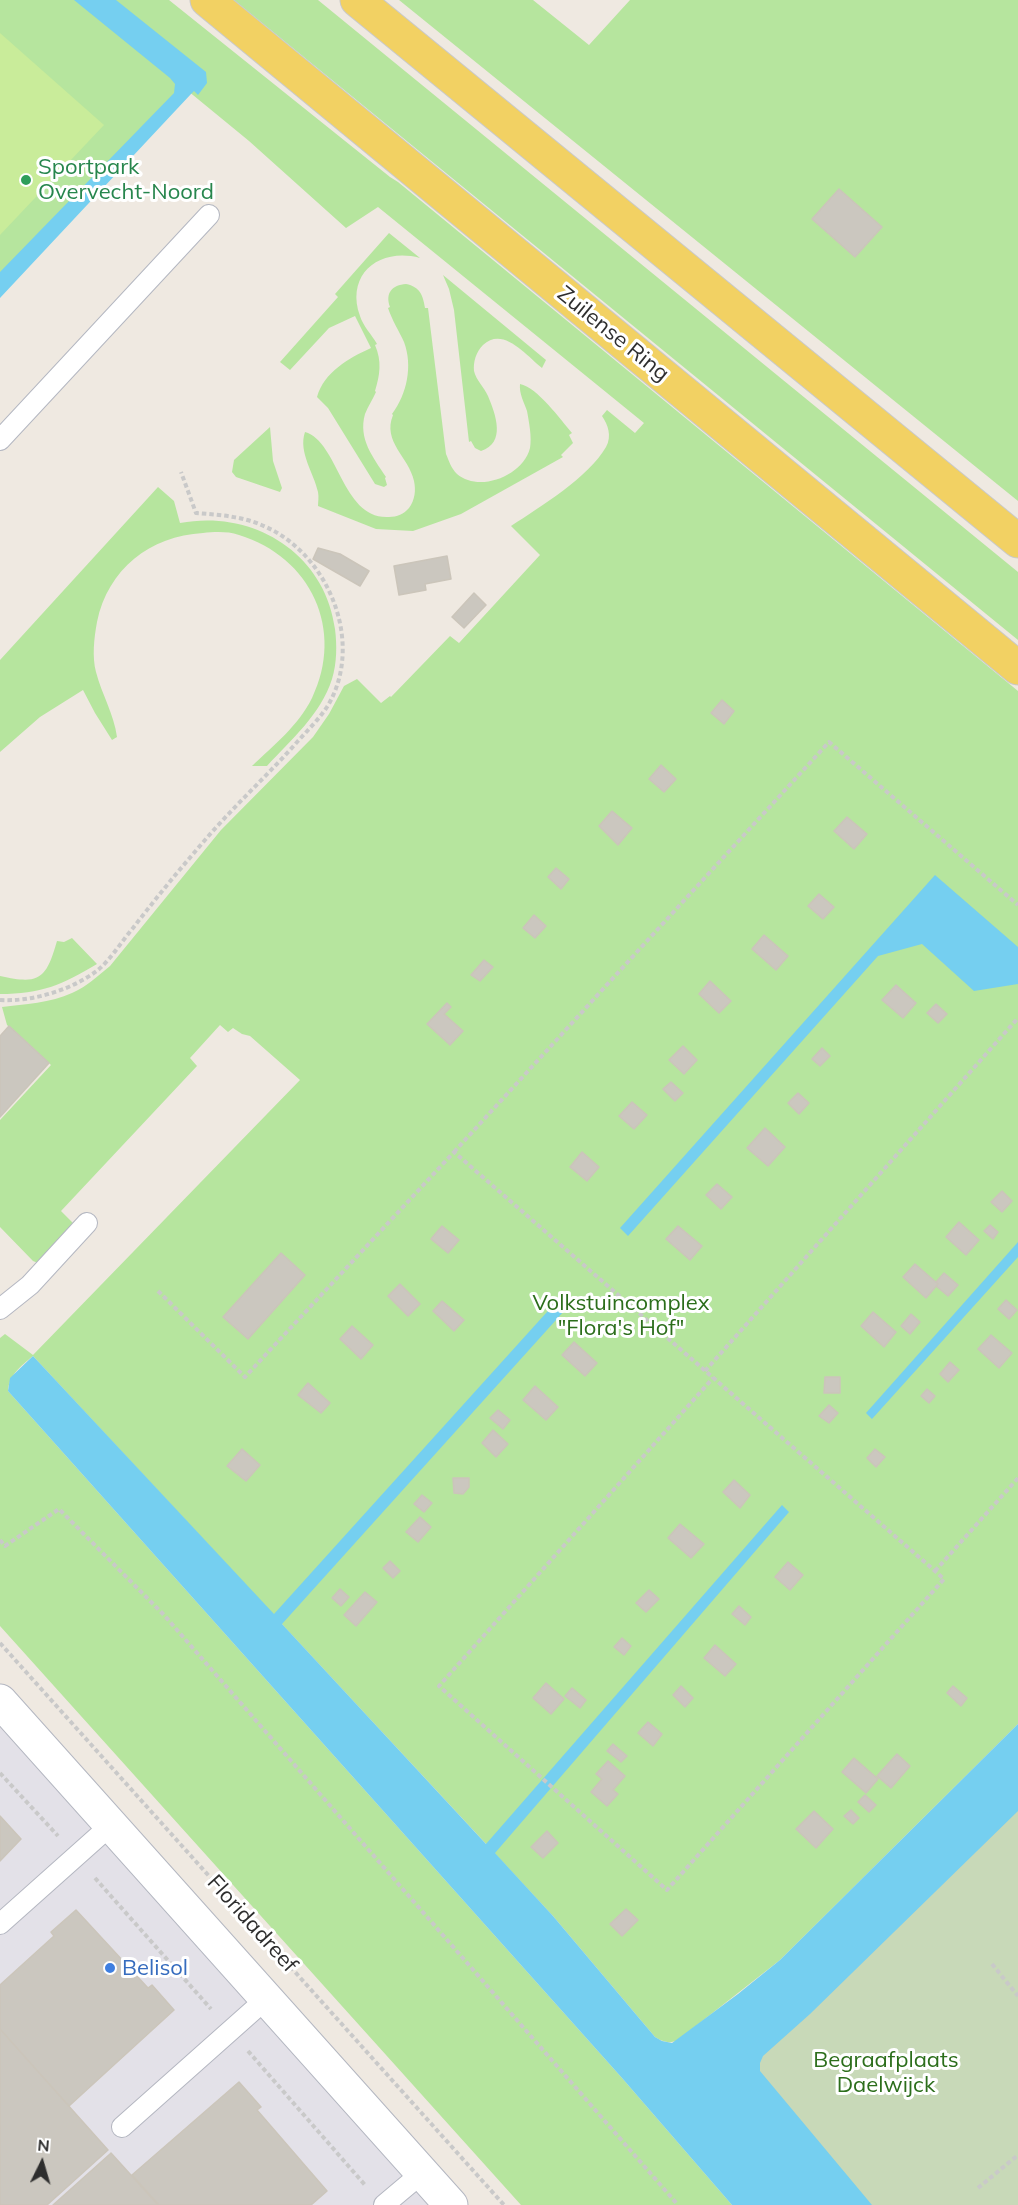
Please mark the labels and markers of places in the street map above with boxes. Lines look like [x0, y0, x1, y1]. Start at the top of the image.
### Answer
place label: Sportpark Overvecht-Noord [38, 154, 214, 206]
marker: Sportpark Overvecht-Noord [19, 173, 33, 187]
place label: Belisol [122, 1955, 188, 1981]
marker: Belisol [103, 1961, 117, 1975]

